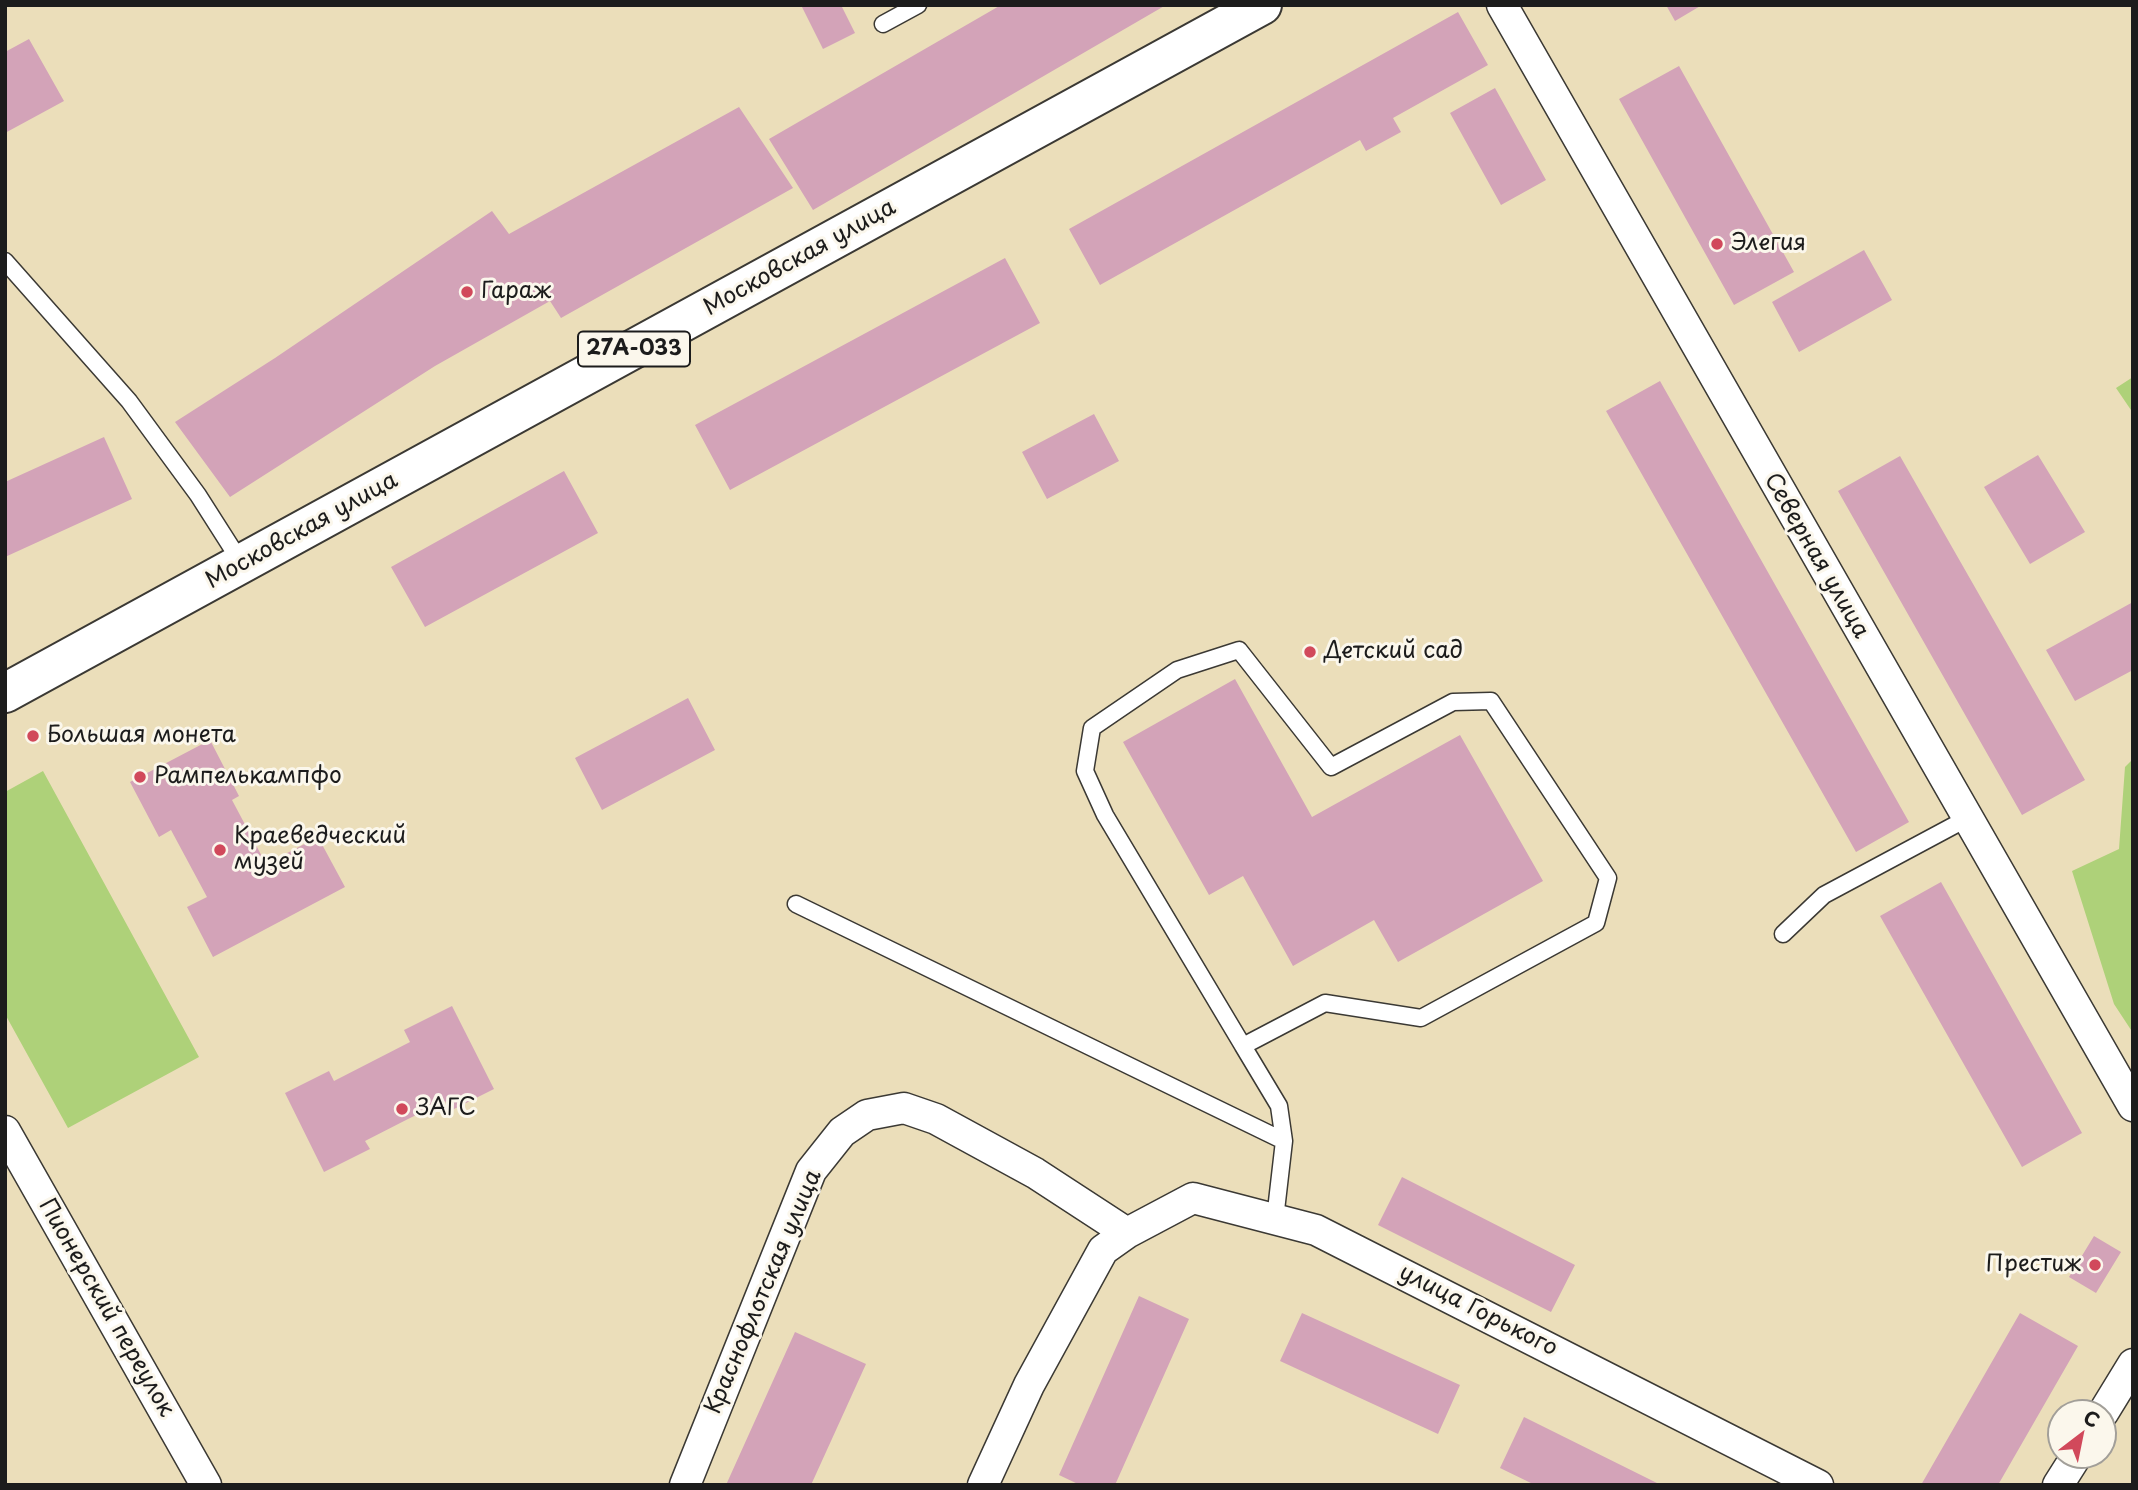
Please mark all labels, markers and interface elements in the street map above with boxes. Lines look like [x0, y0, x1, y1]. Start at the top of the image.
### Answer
street label: Московская улица [699, 194, 901, 322]
place label: Элегия [1731, 230, 1806, 258]
marker: Элегия [1709, 236, 1725, 252]
place label: Гараж [481, 278, 551, 306]
marker: Гараж [459, 284, 475, 300]
road number: 27А-033 [578, 332, 690, 366]
street label: Московская улица [201, 467, 403, 595]
street label: Северная улица [1757, 468, 1875, 644]
place label: Детский сад [1324, 638, 1463, 666]
marker: Детский сад [1302, 644, 1318, 660]
place label: Большая монета [47, 722, 236, 750]
marker: Большая монета [25, 728, 41, 744]
place label: Рампелькампфо [154, 763, 342, 791]
marker: Рампелькампфо [132, 769, 148, 785]
place label: Краеведческий музей [234, 823, 406, 877]
marker: Краеведческий музей [212, 842, 228, 858]
place label: ЗАГС [416, 1095, 476, 1123]
marker: ЗАГС [394, 1101, 410, 1117]
street label: Краснофлотская улица [700, 1166, 828, 1418]
street label: Пионерский переулок [32, 1194, 180, 1422]
place label: Престиж [1986, 1251, 2081, 1279]
marker: Престиж [2087, 1257, 2103, 1273]
street label: улица Горького [1394, 1259, 1562, 1363]
north arrow [2047, 1399, 2117, 1469]
text: С [2079, 1402, 2106, 1434]

